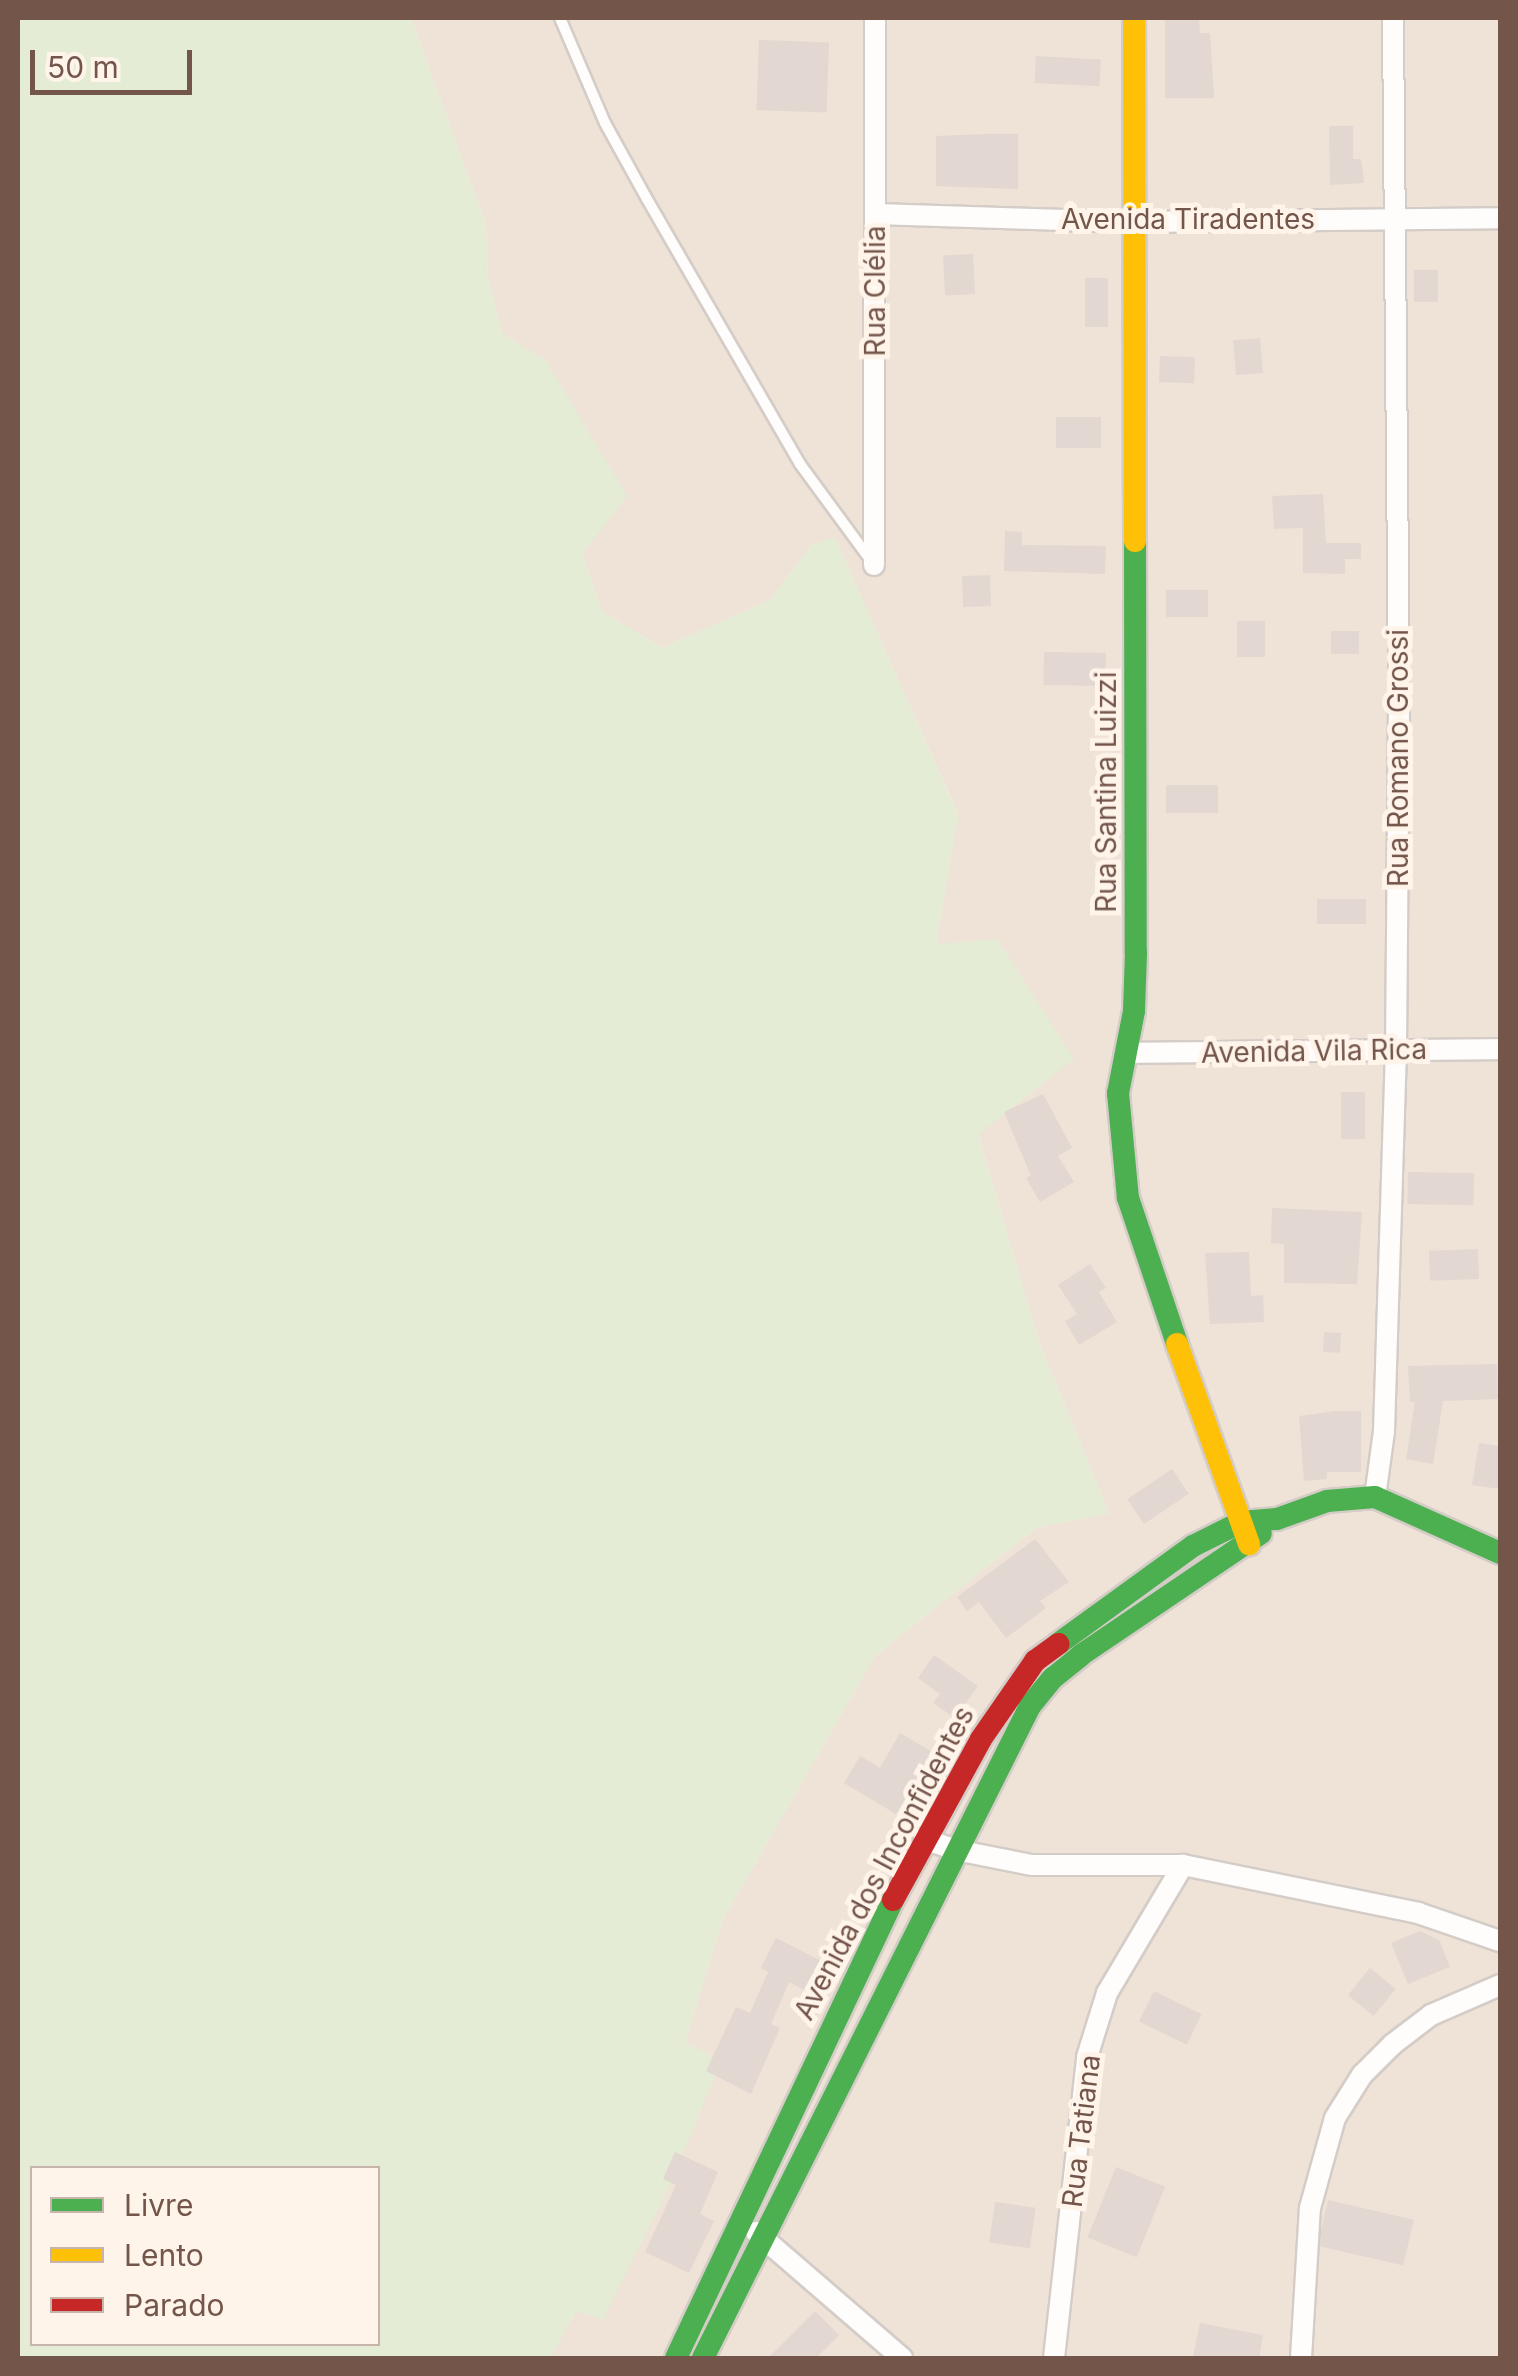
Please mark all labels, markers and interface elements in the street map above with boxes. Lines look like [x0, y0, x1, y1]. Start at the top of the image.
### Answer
scale bar [35, 30, 198, 92]
text: 50 m [47, 49, 119, 85]
street label: Avenida Tiradentes [1061, 202, 1315, 236]
street label: Rua Clélia [858, 225, 892, 357]
street label: Rua Romano Grossi [1381, 629, 1415, 887]
street label: Rua Santina Luizzi [1089, 671, 1123, 913]
street label: Avenida Vila Rica [1201, 1032, 1427, 1070]
street label: Avenida dos Inconfidentes [787, 1701, 981, 2025]
street label: Rua Tatiana [1055, 2053, 1107, 2209]
legend [30, 2166, 380, 2346]
text: Livre [124, 2187, 193, 2223]
text: Lento [124, 2237, 204, 2273]
text: Parado [124, 2287, 225, 2323]

